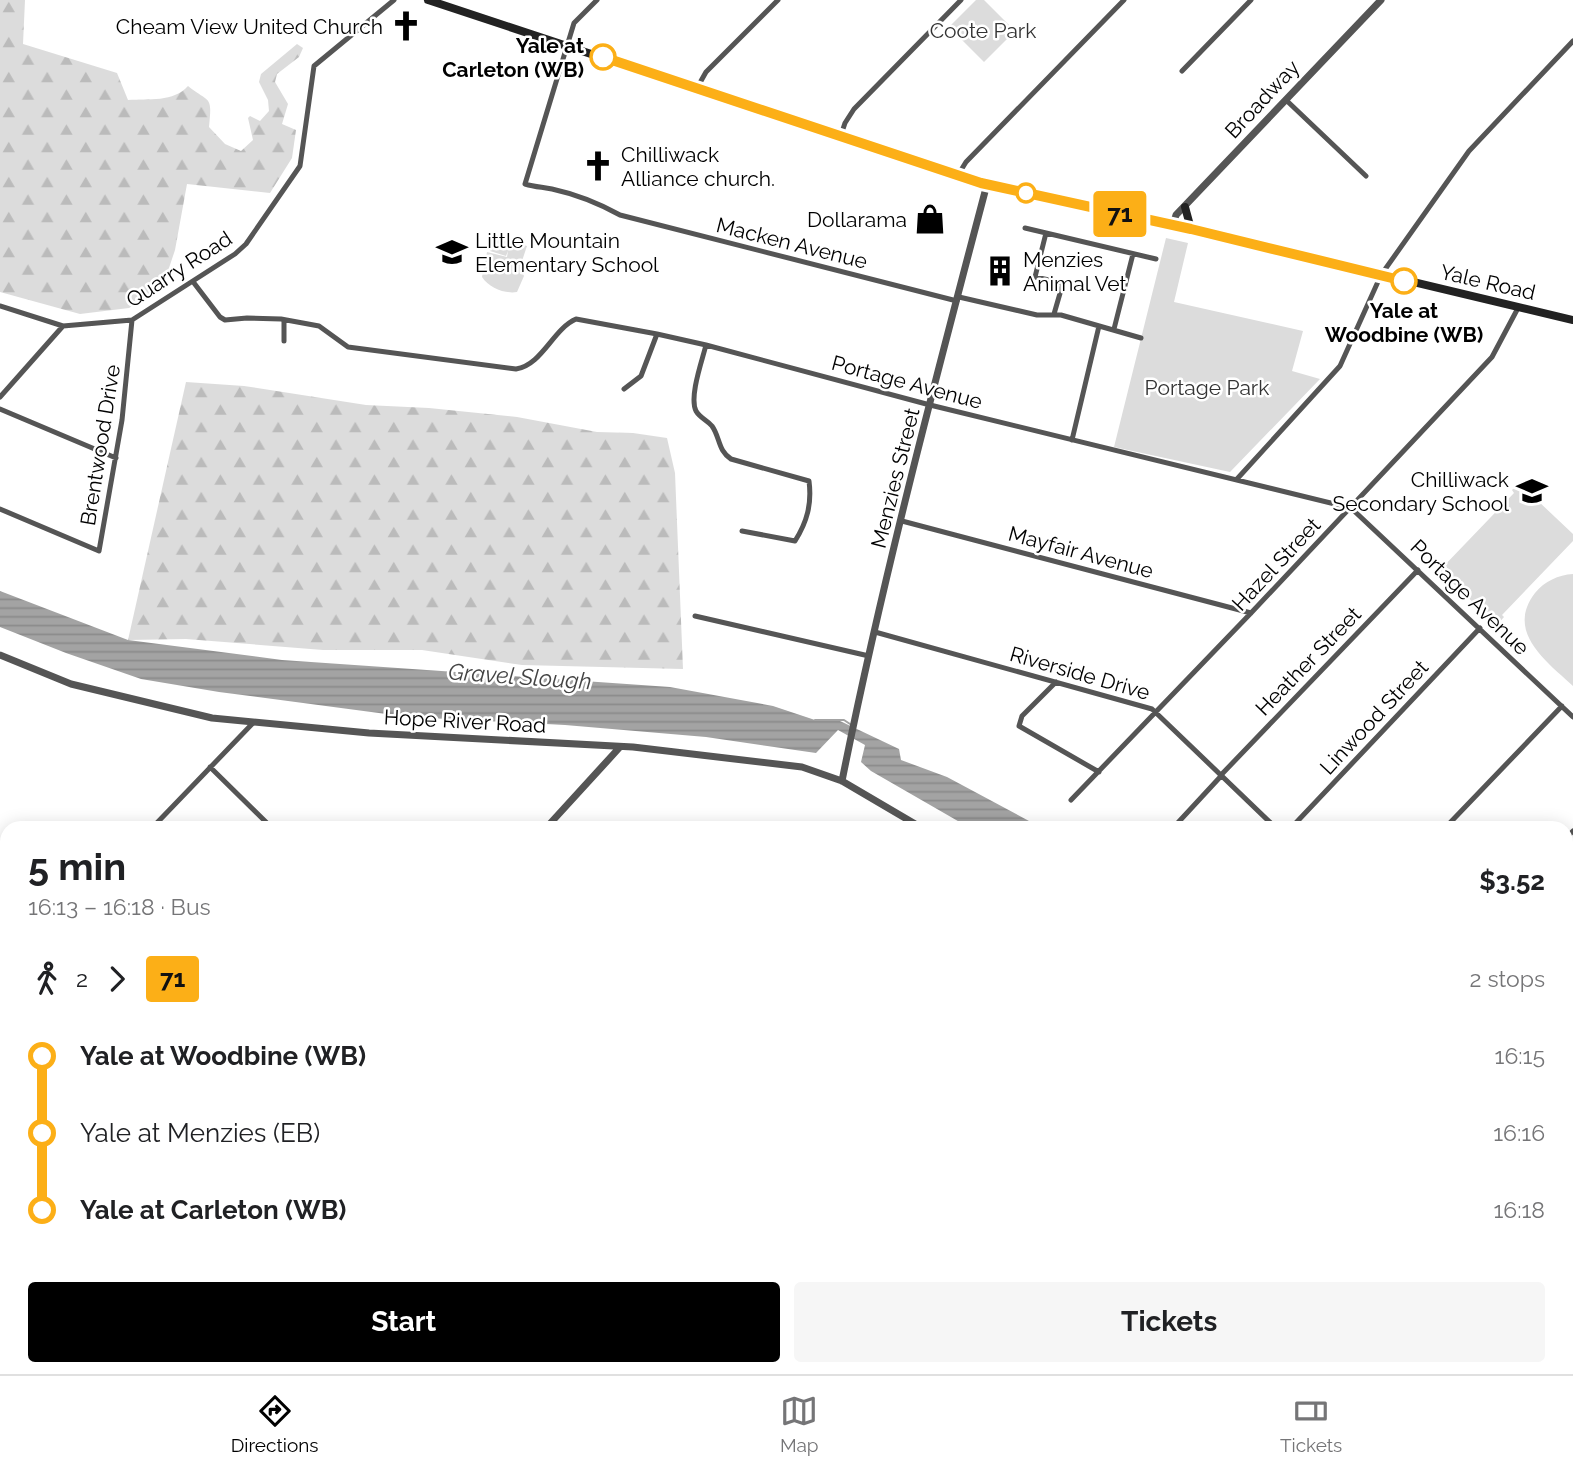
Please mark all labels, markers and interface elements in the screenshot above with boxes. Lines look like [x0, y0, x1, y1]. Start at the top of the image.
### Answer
church icon: Cheam View United Church [389, 9, 423, 43]
place label: Cheam View United Church [116, 14, 383, 39]
park label: Coote Park [930, 18, 1036, 43]
place label: Yale at Carleton (WB) [442, 33, 584, 82]
marker: Yale at Carleton (WB) [590, 44, 616, 70]
street label: Broadway [1220, 55, 1304, 143]
place label: Chilliwack Alliance church. [621, 142, 775, 191]
church icon: Chilliwack Alliance church. [581, 149, 615, 183]
unlabelled marker [1016, 183, 1036, 203]
line badge: 71 [1088, 191, 1152, 237]
text: 71 [1107, 199, 1133, 228]
shop icon: Dollarama [913, 202, 947, 236]
place label: Dollarama [807, 207, 907, 232]
street label: Macken Avenue [714, 212, 870, 274]
street label: Quarry Road [121, 226, 237, 312]
place label: Little Mountain Elementary School [475, 228, 659, 277]
school or university icon: Little Mountain Elementary School [435, 235, 469, 269]
place label: Menzies Animal Vet [1023, 247, 1127, 296]
building icon: Menzies Animal Vet [983, 254, 1017, 288]
street label: Yale Road [1438, 259, 1538, 305]
marker: Yale at Woodbine (WB) [1391, 268, 1417, 294]
place label: Yale at Woodbine (WB) [1325, 298, 1483, 347]
street label: Portage Avenue [829, 350, 985, 414]
street label: Brentwood Drive [75, 363, 125, 527]
park label: Portage Park [1145, 375, 1269, 400]
street label: Menzies Street [865, 405, 925, 551]
place label: Chilliwack Secondary School [1332, 467, 1509, 516]
school or university icon: Chilliwack Secondary School [1515, 474, 1549, 508]
street label: Hazel Street [1227, 512, 1325, 616]
street label: Mayfair Avenue [1006, 521, 1156, 583]
street label: Portage Avenue [1406, 534, 1534, 660]
street label: Heather Street [1250, 602, 1366, 720]
street label: Riverside Drive [1007, 641, 1153, 705]
street label: Linwood Street [1315, 655, 1433, 779]
water label: Gravel Slough [447, 658, 593, 694]
street label: Hope River Road [383, 704, 547, 738]
text: 5 min [28, 844, 126, 889]
text: $3.52 [1479, 866, 1545, 896]
text: 16:13 – 16:18 · Bus [28, 893, 211, 920]
icon: walk [28, 960, 66, 998]
icon: forward [98, 960, 136, 998]
text: 71 [160, 964, 185, 993]
text: 2 [76, 965, 88, 992]
text: 2 stops [1470, 965, 1545, 992]
text: Yale at Woodbine (WB) [80, 1041, 366, 1071]
text: 16:15 [1495, 1042, 1545, 1069]
text: Yale at Menzies (EB) [80, 1118, 320, 1148]
text: 16:16 [1493, 1119, 1545, 1146]
text: Yale at Carleton (WB) [80, 1195, 346, 1225]
text: 16:18 [1493, 1196, 1545, 1223]
button: Start [28, 1282, 780, 1362]
button: Tickets [794, 1282, 1545, 1362]
tab: Directions [231, 1392, 318, 1456]
tab: Map [780, 1392, 819, 1456]
tab: Tickets [1280, 1392, 1342, 1456]

